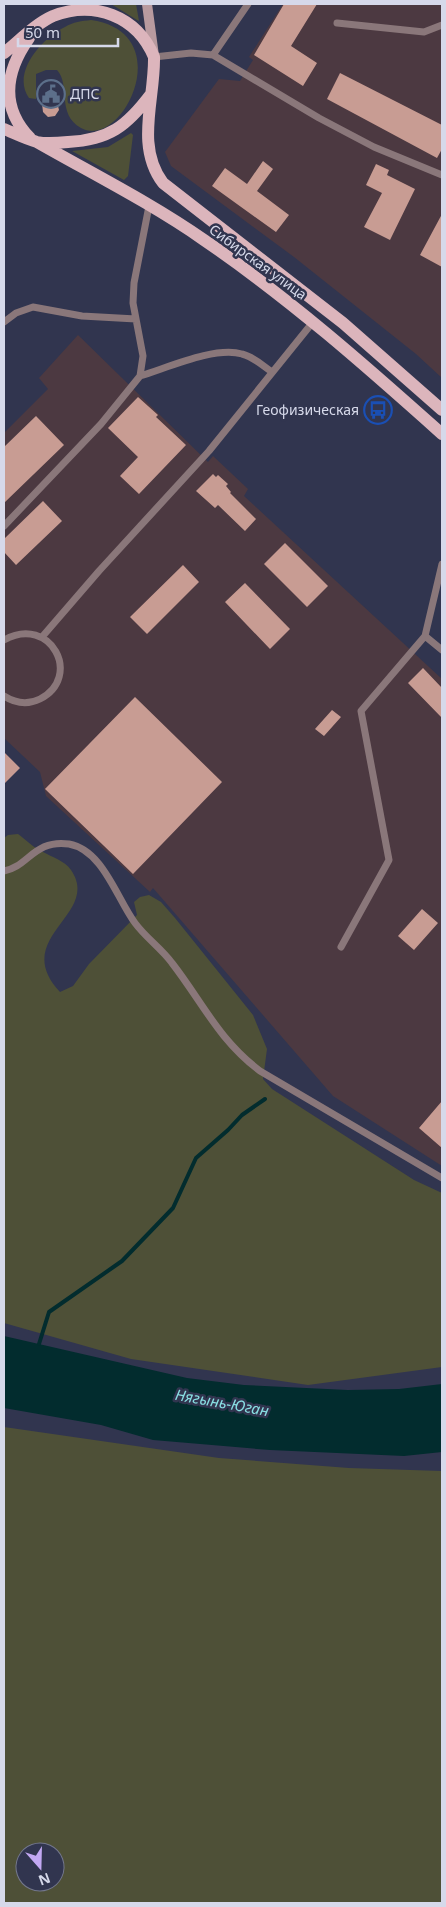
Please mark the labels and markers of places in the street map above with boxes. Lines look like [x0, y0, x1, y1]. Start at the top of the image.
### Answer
public building icon: ДПС [36, 79, 66, 109]
place label: ДПС [70, 84, 99, 103]
bus stop icon: Геофизическая [363, 395, 393, 425]
place label: Геофизическая [256, 400, 359, 419]

